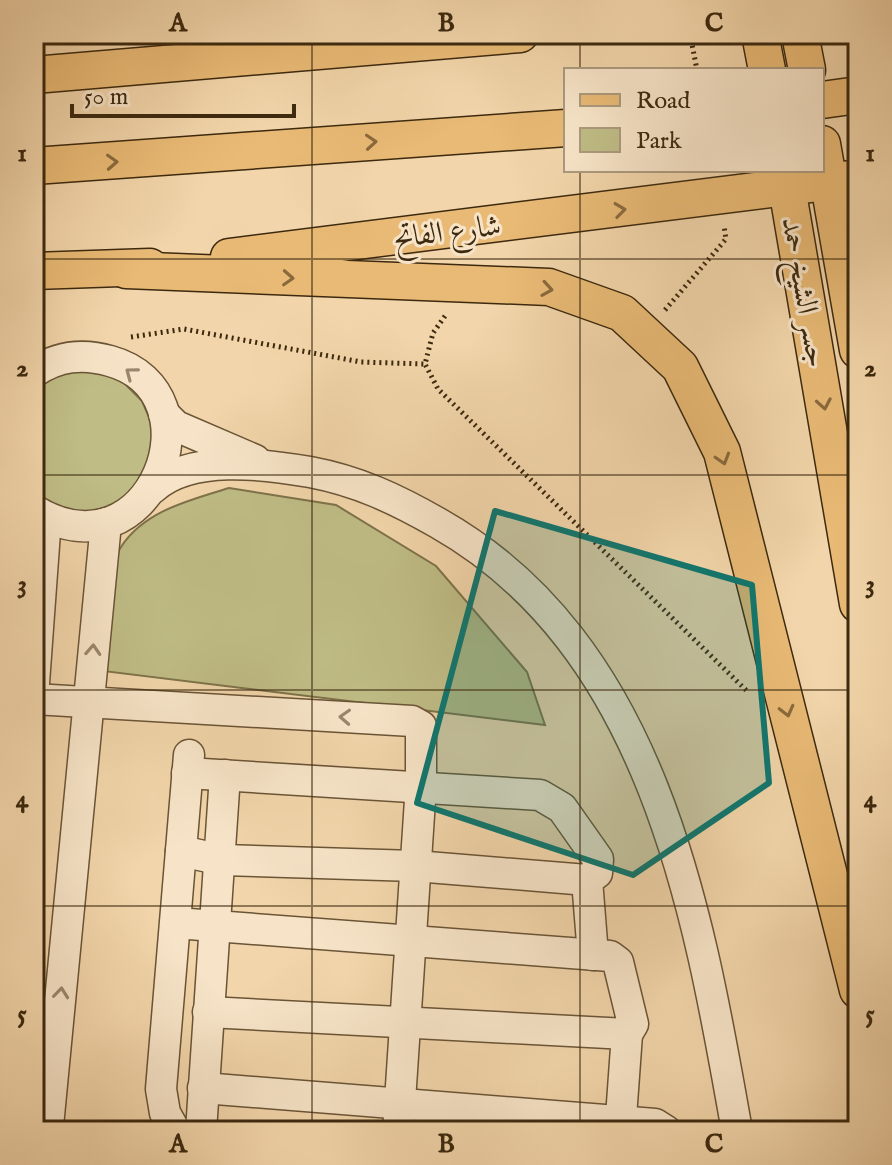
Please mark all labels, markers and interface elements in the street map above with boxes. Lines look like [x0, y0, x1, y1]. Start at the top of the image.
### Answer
text: A [168, 7, 188, 40]
text: B [437, 7, 455, 40]
text: C [705, 7, 724, 40]
scale bar [72, 68, 294, 118]
legend [564, 68, 824, 172]
text: 50 m [84, 82, 128, 113]
text: Road [636, 86, 690, 117]
text: Park [636, 126, 682, 157]
one-way arrow [365, 134, 378, 151]
text: 1 [17, 137, 27, 170]
text: 1 [865, 137, 875, 170]
one-way arrow [106, 154, 119, 171]
one-way arrow [613, 202, 627, 219]
street label: شارع الفاتح [391, 208, 504, 262]
street label: جسر الشيخ حمد [765, 214, 835, 372]
one-way arrow [282, 269, 295, 286]
one-way arrow [540, 280, 554, 297]
text: 2 [16, 352, 28, 385]
text: 2 [864, 352, 876, 385]
one-way arrow [126, 368, 140, 382]
one-way arrow [814, 397, 831, 411]
one-way arrow [714, 452, 730, 465]
text: 3 [17, 568, 27, 601]
text: 3 [865, 568, 875, 601]
one-way arrow [84, 643, 101, 656]
one-way arrow [778, 703, 795, 717]
one-way arrow [338, 709, 351, 726]
text: 4 [16, 783, 30, 816]
text: 4 [864, 783, 878, 816]
one-way arrow [52, 986, 69, 999]
text: 5 [17, 998, 27, 1031]
text: 5 [865, 998, 875, 1031]
text: A [168, 1128, 188, 1161]
text: B [437, 1128, 455, 1161]
text: C [705, 1128, 724, 1161]

